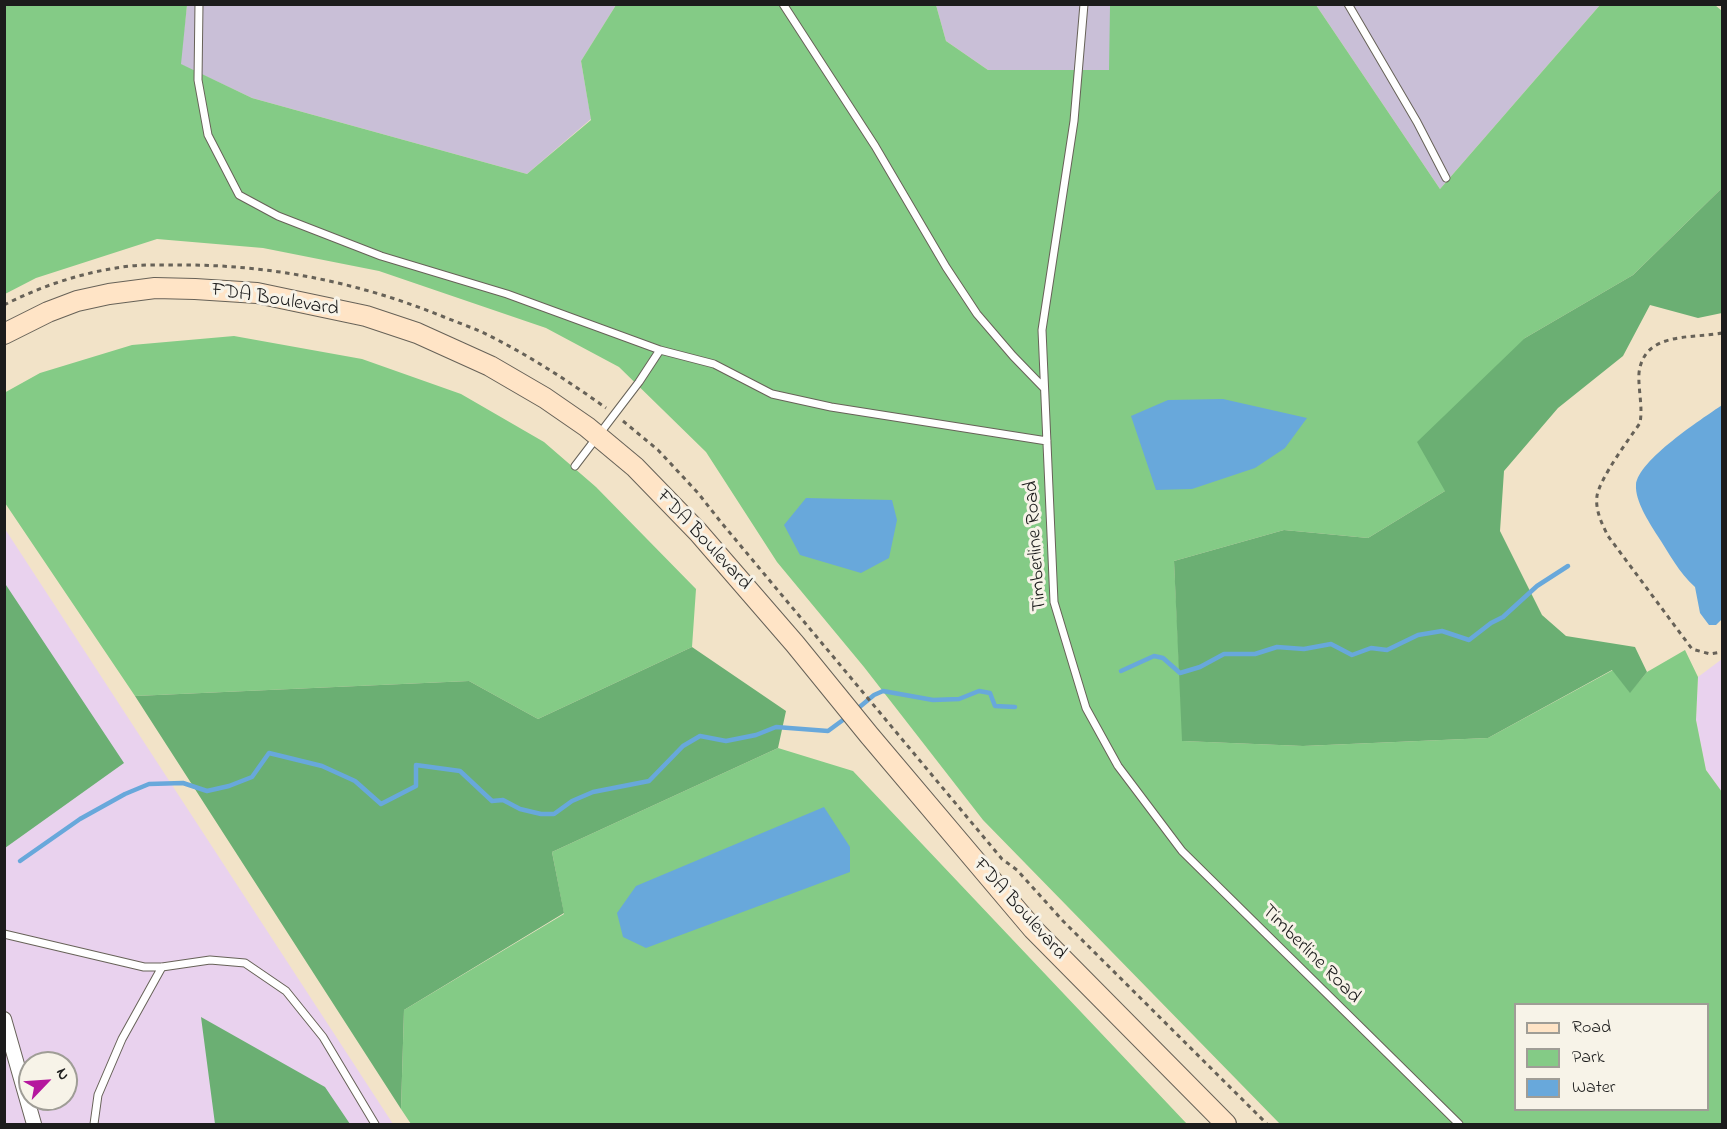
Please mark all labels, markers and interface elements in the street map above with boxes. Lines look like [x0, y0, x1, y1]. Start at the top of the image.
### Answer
street label: FDA Boulevard [210, 279, 340, 323]
street label: Timberline Road [1020, 480, 1054, 612]
street label: FDA Boulevard [650, 486, 756, 596]
street label: FDA Boulevard [967, 854, 1071, 966]
street label: Timberline Road [1255, 900, 1365, 1010]
legend [1514, 1003, 1709, 1111]
text: Road [1572, 1015, 1611, 1041]
text: Park [1572, 1045, 1605, 1071]
north arrow [18, 1051, 78, 1111]
text: N [49, 1064, 76, 1084]
text: Water [1572, 1075, 1615, 1101]

